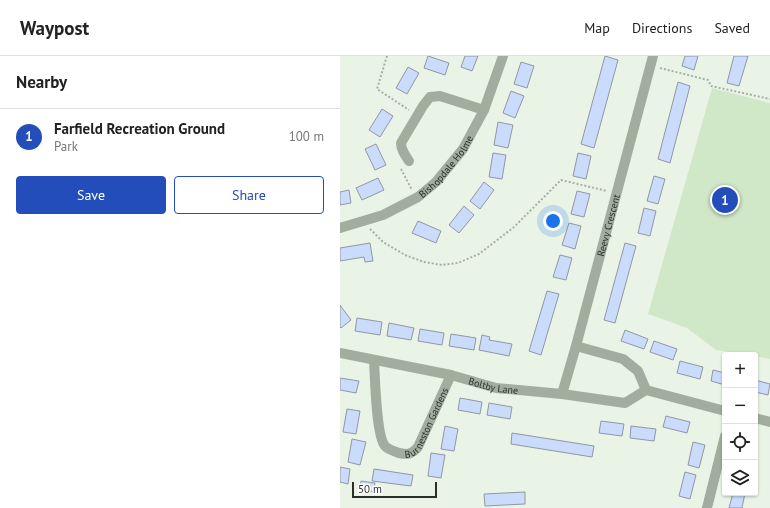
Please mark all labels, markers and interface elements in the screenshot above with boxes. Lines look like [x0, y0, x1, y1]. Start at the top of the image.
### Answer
text: Waypost [20, 16, 89, 40]
text: Map [584, 19, 610, 37]
text: Directions [632, 19, 692, 37]
text: Saved [714, 19, 750, 37]
text: Nearby [16, 71, 67, 93]
text: Farfield Recreation Ground [54, 119, 225, 138]
text: 1 [25, 128, 33, 145]
text: 100 m [289, 128, 324, 145]
street label: Bishopdale Holme [416, 133, 476, 201]
text: Park [54, 138, 78, 155]
button: Save [16, 176, 166, 214]
button: Share [174, 176, 324, 214]
pin: 1 [712, 185, 738, 215]
street label: Reevy Crescent [594, 192, 623, 258]
your location [543, 211, 563, 231]
map controls [722, 352, 758, 496]
button: + [722, 352, 758, 388]
street label: Boltby Lane [467, 374, 519, 397]
street label: Burneston Gardens [404, 385, 451, 461]
button: − [722, 388, 758, 424]
button: locate [722, 424, 758, 460]
button: layers [722, 460, 758, 496]
scale bar [352, 480, 437, 499]
text: 50 m [358, 482, 382, 496]

